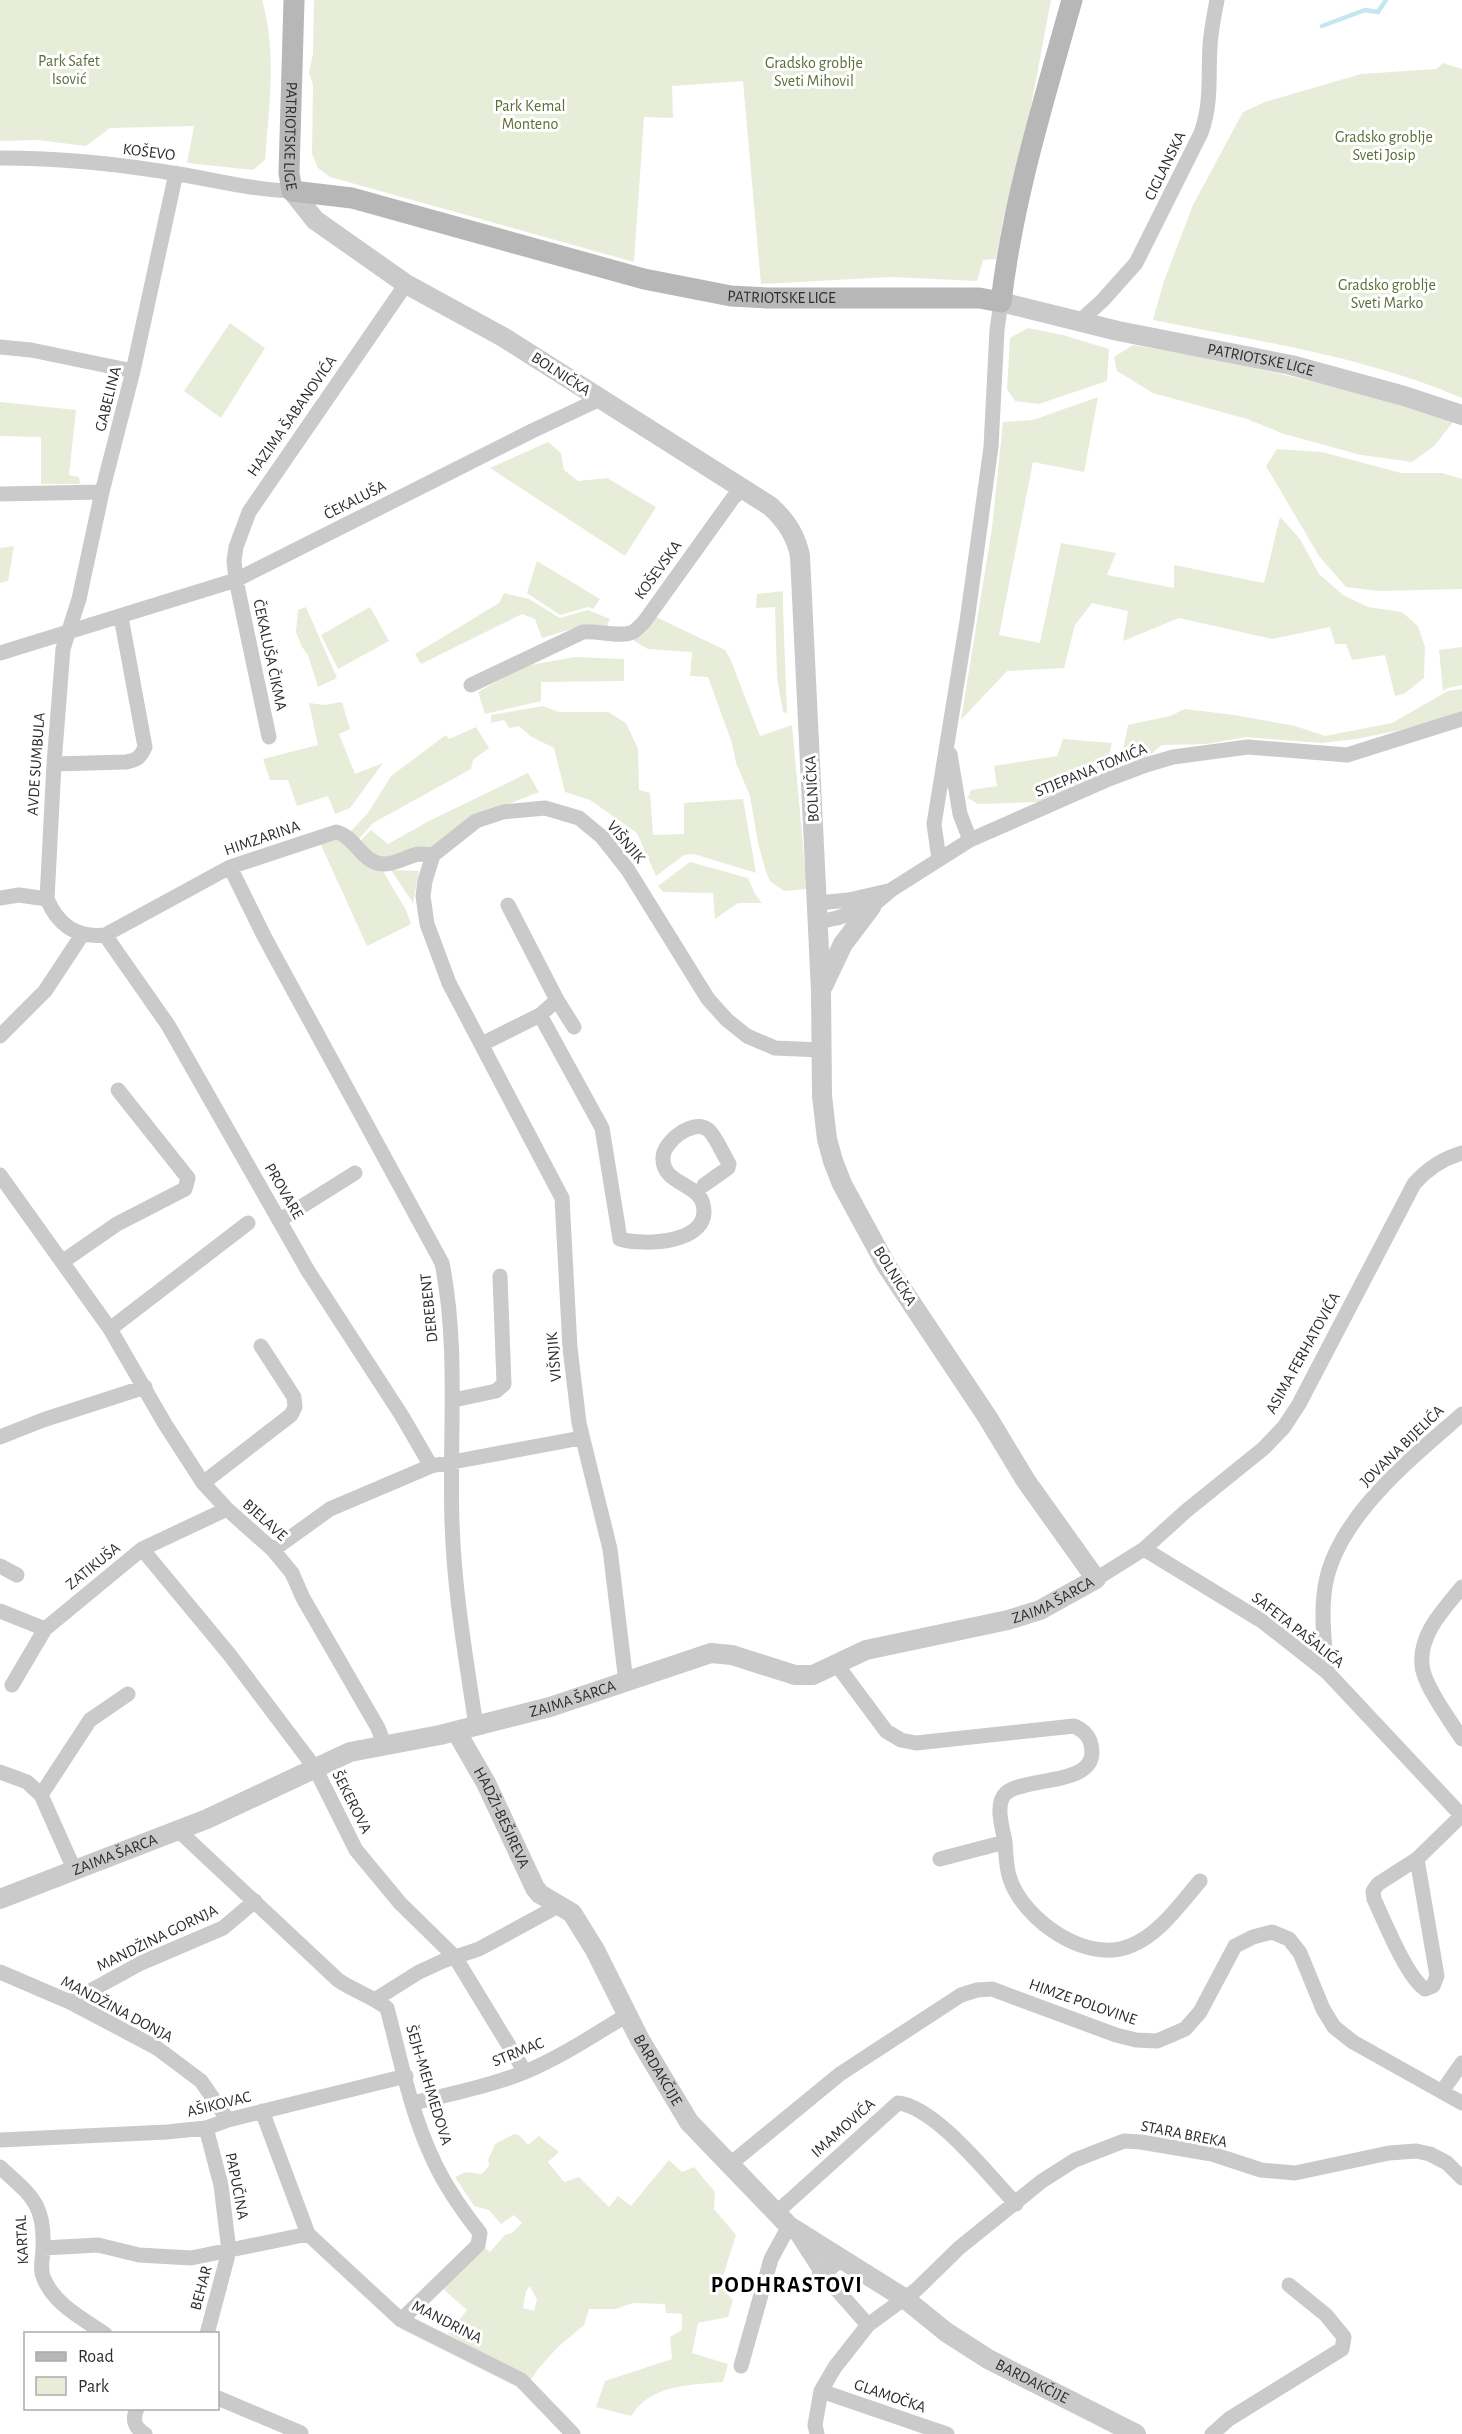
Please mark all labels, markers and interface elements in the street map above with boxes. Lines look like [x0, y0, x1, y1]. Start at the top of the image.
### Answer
park label: Park Safet Isović [38, 53, 100, 87]
park label: Gradsko groblje Sveti Mihovil [765, 55, 863, 89]
street label: PATRIOTSKE LIGE [281, 81, 300, 192]
park label: Park Кemal Monteno [494, 98, 566, 132]
street label: CIGLANSKA [1142, 129, 1188, 203]
park label: Gradsko groblje Sveti Josip [1335, 129, 1433, 163]
street label: KOŠEVO [122, 139, 176, 163]
park label: Gradsko groblje Sveti Marko [1338, 277, 1436, 311]
street label: PATRIOTSKE LIGE [727, 288, 836, 306]
street label: PATRIOTSKE LIGE [1206, 341, 1316, 379]
street label: BOLNIČKA [529, 347, 594, 399]
street label: HAZIMA ŠABANOVIĆA [243, 352, 340, 479]
street label: GABELINA [92, 365, 124, 433]
street label: ČEKALUŠA [320, 476, 389, 522]
street label: KOŠEVSKA [630, 537, 685, 602]
street label: ČEKALUŠA ČIKMA [250, 597, 292, 712]
street label: AVDE SUMBULA [24, 712, 48, 816]
street label: STJEPANA TOMIĆA [1032, 738, 1149, 800]
street label: BOLNIČKA [800, 755, 822, 823]
street label: VIŠNJIK [604, 816, 650, 866]
street label: HIMZARINA [222, 818, 302, 858]
street label: PROVARE [262, 1160, 306, 1222]
street label: BOLNIČKA [871, 1242, 921, 1309]
street label: DEREBENT [417, 1272, 441, 1343]
street label: ASIMA FERHATOVIĆA [1261, 1289, 1343, 1416]
street label: VIŠNJIK [542, 1331, 564, 1383]
street label: JOVANA BIJELIĆA [1356, 1401, 1447, 1490]
street label: BJELAVE [240, 1496, 290, 1544]
street label: ZATIKUŠA [62, 1538, 123, 1593]
street label: ZAIMA ŠARCA [1010, 1574, 1097, 1626]
street label: SAFETA PAŠALIĆA [1249, 1588, 1348, 1671]
street label: ZAIMA ŠARCA [528, 1678, 618, 1720]
street label: HADŽI-BEŠIREVA [471, 1764, 533, 1871]
street label: ŠEKEROVA [329, 1767, 376, 1836]
street label: ZAIMA ŠARCA [70, 1831, 159, 1878]
street label: MANDŽINA GORNJA [93, 1900, 220, 1974]
street label: MANDŽINA DONJA [58, 1971, 177, 2045]
street label: HIMZE POLOVINE [1027, 1976, 1139, 2028]
street label: ŠEJH-MEHMEDOVA [403, 2022, 457, 2147]
street label: BARDAKČIJE [631, 2032, 685, 2109]
street label: STRMAC [490, 2034, 546, 2070]
street label: AŠIKOVAC [185, 2086, 253, 2120]
street label: IMAMOVIĆA [807, 2094, 878, 2160]
street label: STARA BREKA [1140, 2118, 1228, 2150]
street label: PAPUČINA [223, 2151, 253, 2221]
street label: KARTAL [13, 2215, 31, 2265]
street label: BEHAR [187, 2264, 215, 2312]
district label: PODHRASTOVI [711, 2274, 863, 2296]
street label: MANDRINA [409, 2298, 485, 2346]
legend [24, 2332, 219, 2410]
text: Road [78, 2348, 114, 2366]
street label: BARDAKČIJE [993, 2356, 1072, 2407]
street label: GLAMOČKA [852, 2374, 929, 2416]
text: Park [78, 2378, 110, 2396]

